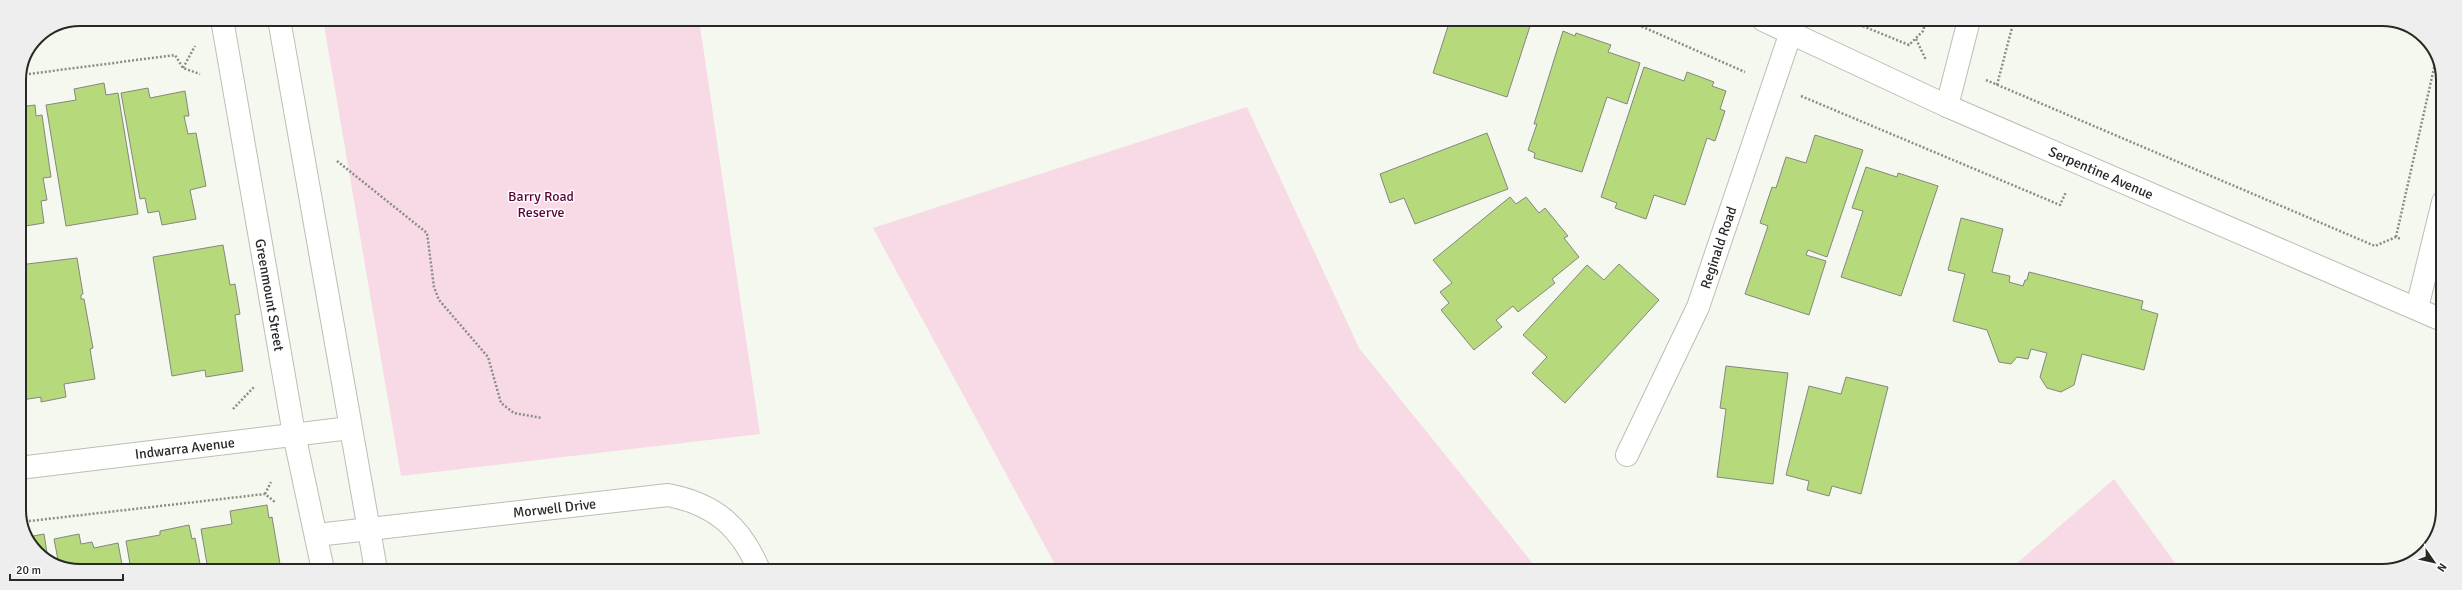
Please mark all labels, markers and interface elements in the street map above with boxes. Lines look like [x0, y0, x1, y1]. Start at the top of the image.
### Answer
street label: Serpentine Avenue [2046, 143, 2156, 203]
park label: Barry Road Reserve [508, 188, 574, 221]
street label: Reginald Road [1697, 204, 1740, 291]
street label: Greenmount Street [251, 237, 287, 353]
street label: Indwarra Avenue [134, 434, 236, 463]
street label: Morwell Drive [512, 495, 597, 522]
north arrow [2414, 542, 2454, 582]
scale bar [10, 556, 123, 582]
text: N [2434, 561, 2449, 574]
text: 20 m [16, 563, 41, 578]

